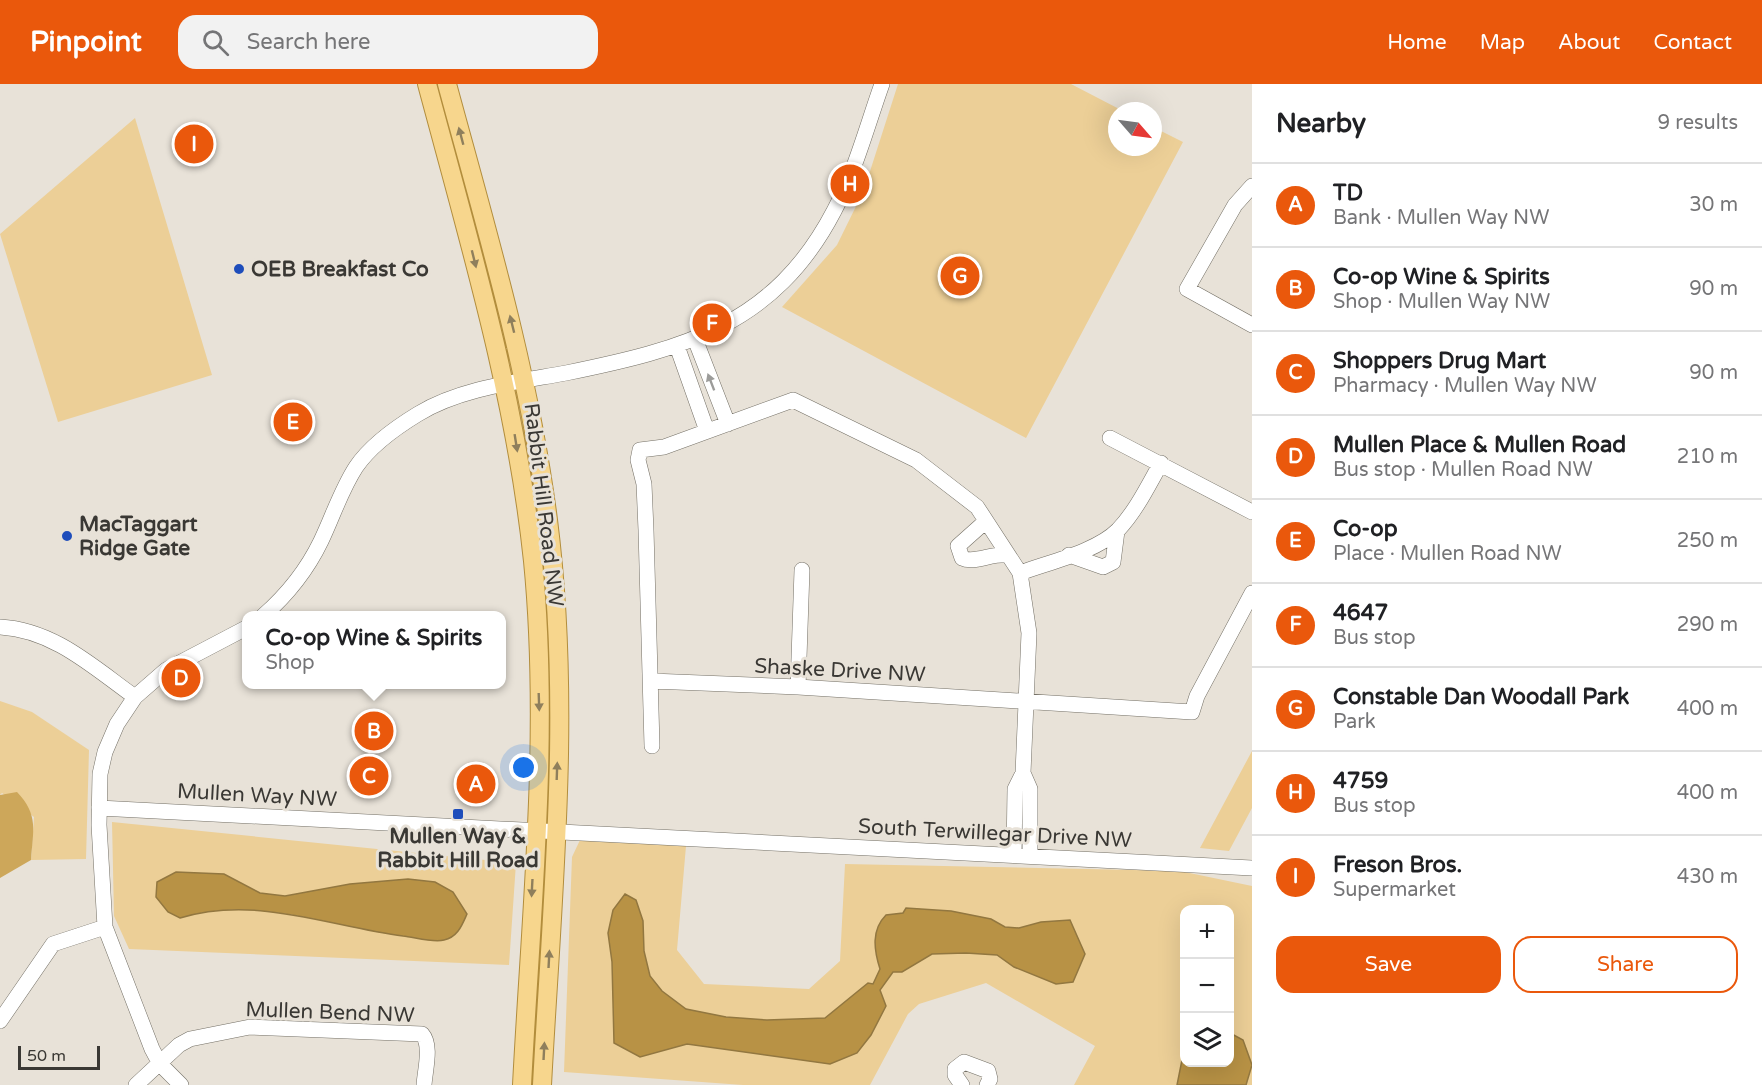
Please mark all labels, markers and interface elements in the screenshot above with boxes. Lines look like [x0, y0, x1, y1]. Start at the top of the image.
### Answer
search box [178, 15, 598, 69]
text: Pinpoint [30, 25, 142, 59]
icon: search [199, 26, 232, 59]
text: Search here [247, 29, 370, 55]
text: Home [1387, 30, 1447, 55]
text: Map [1480, 30, 1525, 55]
text: About [1558, 30, 1620, 55]
text: Contact [1653, 30, 1732, 55]
north arrow [1108, 102, 1162, 156]
text: Nearby [1276, 108, 1366, 139]
text: 9 results [1658, 111, 1738, 135]
pin: I [174, 122, 214, 166]
one-way arrow [456, 126, 466, 145]
pin: H [830, 162, 870, 206]
text: TD [1333, 180, 1363, 206]
text: A [1288, 193, 1303, 217]
text: 30 m [1689, 193, 1738, 217]
text: Bank · Mullen Way NW [1333, 206, 1549, 230]
one-way arrow [470, 250, 480, 268]
pin: G [940, 254, 980, 298]
place label: OEB Breakfast Co [251, 257, 429, 282]
marker: OEB Breakfast Co [232, 262, 246, 276]
text: Co-op Wine & Spirits [1333, 264, 1550, 290]
text: B [1289, 277, 1302, 301]
text: 90 m [1689, 277, 1738, 301]
text: Shop · Mullen Way NW [1333, 290, 1550, 314]
pin: F [692, 300, 732, 346]
one-way arrow [506, 315, 516, 333]
text: Shoppers Drug Mart [1333, 348, 1546, 374]
text: C [1289, 361, 1302, 385]
text: 90 m [1689, 361, 1738, 385]
one-way arrow [706, 372, 716, 390]
text: Pharmacy · Mullen Way NW [1333, 374, 1597, 398]
pin: E [274, 400, 312, 444]
street label: Rabbit Hill Road NW [519, 402, 568, 608]
text: Mullen Place & Mullen Road [1333, 432, 1626, 458]
one-way arrow [511, 433, 520, 452]
text: D [1288, 445, 1303, 469]
text: 210 m [1677, 445, 1738, 469]
text: Bus stop · Mullen Road NW [1333, 458, 1593, 482]
place label: MacTaggart Ridge Gate [79, 512, 198, 561]
text: Co-op [1333, 516, 1398, 542]
marker: MacTaggart Ridge Gate [60, 529, 74, 543]
text: E [1289, 529, 1302, 553]
text: 250 m [1677, 529, 1738, 553]
text: Place · Mullen Road NW [1333, 542, 1562, 566]
text: 4647 [1333, 600, 1388, 626]
popup [242, 611, 506, 689]
text: F [1289, 613, 1302, 637]
text: 290 m [1677, 613, 1738, 637]
text: Co-op Wine & Spirits [266, 625, 482, 651]
text: Bus stop [1333, 626, 1416, 650]
text: Shop [266, 651, 315, 675]
street label: Shaske Drive NW [754, 654, 926, 687]
pin: D [162, 656, 201, 700]
text: Constable Dan Woodall Park [1333, 684, 1629, 710]
one-way arrow [534, 693, 543, 712]
text: G [1288, 697, 1303, 721]
text: 400 m [1677, 697, 1738, 721]
pin: B [354, 708, 394, 754]
text: Park [1333, 710, 1376, 734]
your location [509, 753, 538, 782]
pin: C [350, 754, 388, 798]
pin: A [456, 762, 496, 806]
one-way arrow [553, 762, 562, 781]
text: 4759 [1333, 768, 1388, 794]
street label: Mullen Way NW [176, 779, 338, 812]
text: H [1288, 781, 1303, 805]
text: 400 m [1677, 781, 1738, 805]
text: Bus stop [1333, 794, 1416, 818]
marker: Mullen Way & Rabbit Hill Road [451, 807, 465, 821]
street label: South Terwillegar Drive NW [857, 814, 1133, 853]
place label: Mullen Way & Rabbit Hill Road [377, 824, 539, 873]
text: Freson Bros. [1333, 852, 1462, 878]
text: I [1293, 865, 1298, 889]
text: 430 m [1677, 865, 1738, 889]
text: Supermarket [1333, 878, 1456, 902]
one-way arrow [528, 879, 537, 898]
map controls [1180, 905, 1234, 1067]
button: + [1180, 905, 1234, 959]
button: Save [1276, 936, 1501, 993]
button: Share [1513, 936, 1738, 993]
one-way arrow [545, 950, 554, 969]
button: − [1180, 959, 1234, 1013]
street label: Mullen Bend NW [245, 997, 415, 1028]
button: layers [1180, 1013, 1234, 1067]
one-way arrow [540, 1042, 549, 1061]
scale bar [18, 1043, 100, 1070]
text: 50 m [27, 1046, 66, 1066]

